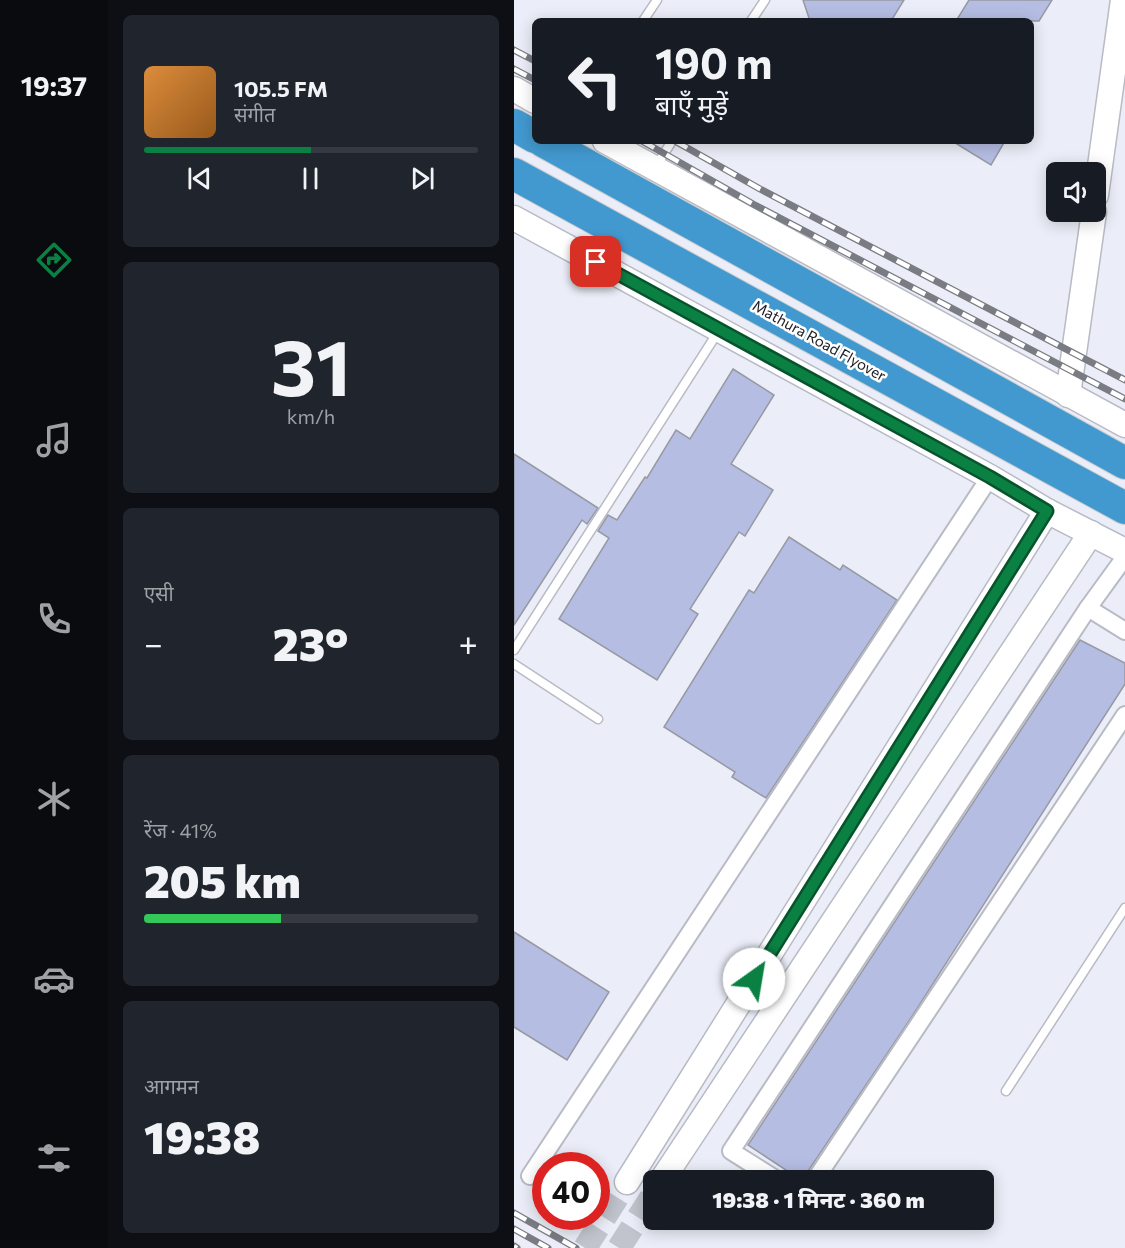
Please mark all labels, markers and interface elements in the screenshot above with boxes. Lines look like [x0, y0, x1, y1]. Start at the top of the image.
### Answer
text: 190 m [655, 36, 773, 88]
icon: left [556, 42, 634, 120]
text: 19:37 [21, 69, 87, 102]
text: 105.5 FM [234, 75, 328, 102]
text: बाएँ मुड़ें [655, 88, 728, 121]
text: संगीत [234, 102, 275, 126]
icon: previous [183, 162, 216, 195]
icon: pause [294, 162, 327, 195]
icon: next [406, 162, 439, 195]
map controls [1046, 162, 1106, 222]
button: sound [1046, 162, 1106, 222]
pin [570, 236, 621, 287]
icon: directions [33, 239, 75, 281]
icon: arrive [579, 245, 612, 278]
street label: Mathura Road Flyover [750, 296, 889, 384]
text: 31 [271, 317, 351, 412]
text: km/h [287, 404, 335, 428]
icon: music [33, 419, 75, 461]
text: एसी [144, 581, 174, 605]
icon: phone [33, 598, 75, 640]
text: 23° [273, 615, 349, 670]
text: − [144, 622, 163, 663]
text: + [459, 622, 478, 663]
icon: climate [33, 778, 75, 820]
text: रेंज · 41% [144, 818, 217, 842]
text: 205 km [144, 852, 301, 907]
position arrow [722, 947, 786, 1011]
icon: car [33, 958, 75, 1000]
text: आगमन [144, 1074, 199, 1098]
text: 19:38 [144, 1108, 260, 1163]
icon: filters [33, 1137, 75, 1179]
speed limit sign: 40 [532, 1152, 610, 1230]
text: 19:38 · 1 मिनट · 360 m [712, 1186, 925, 1213]

